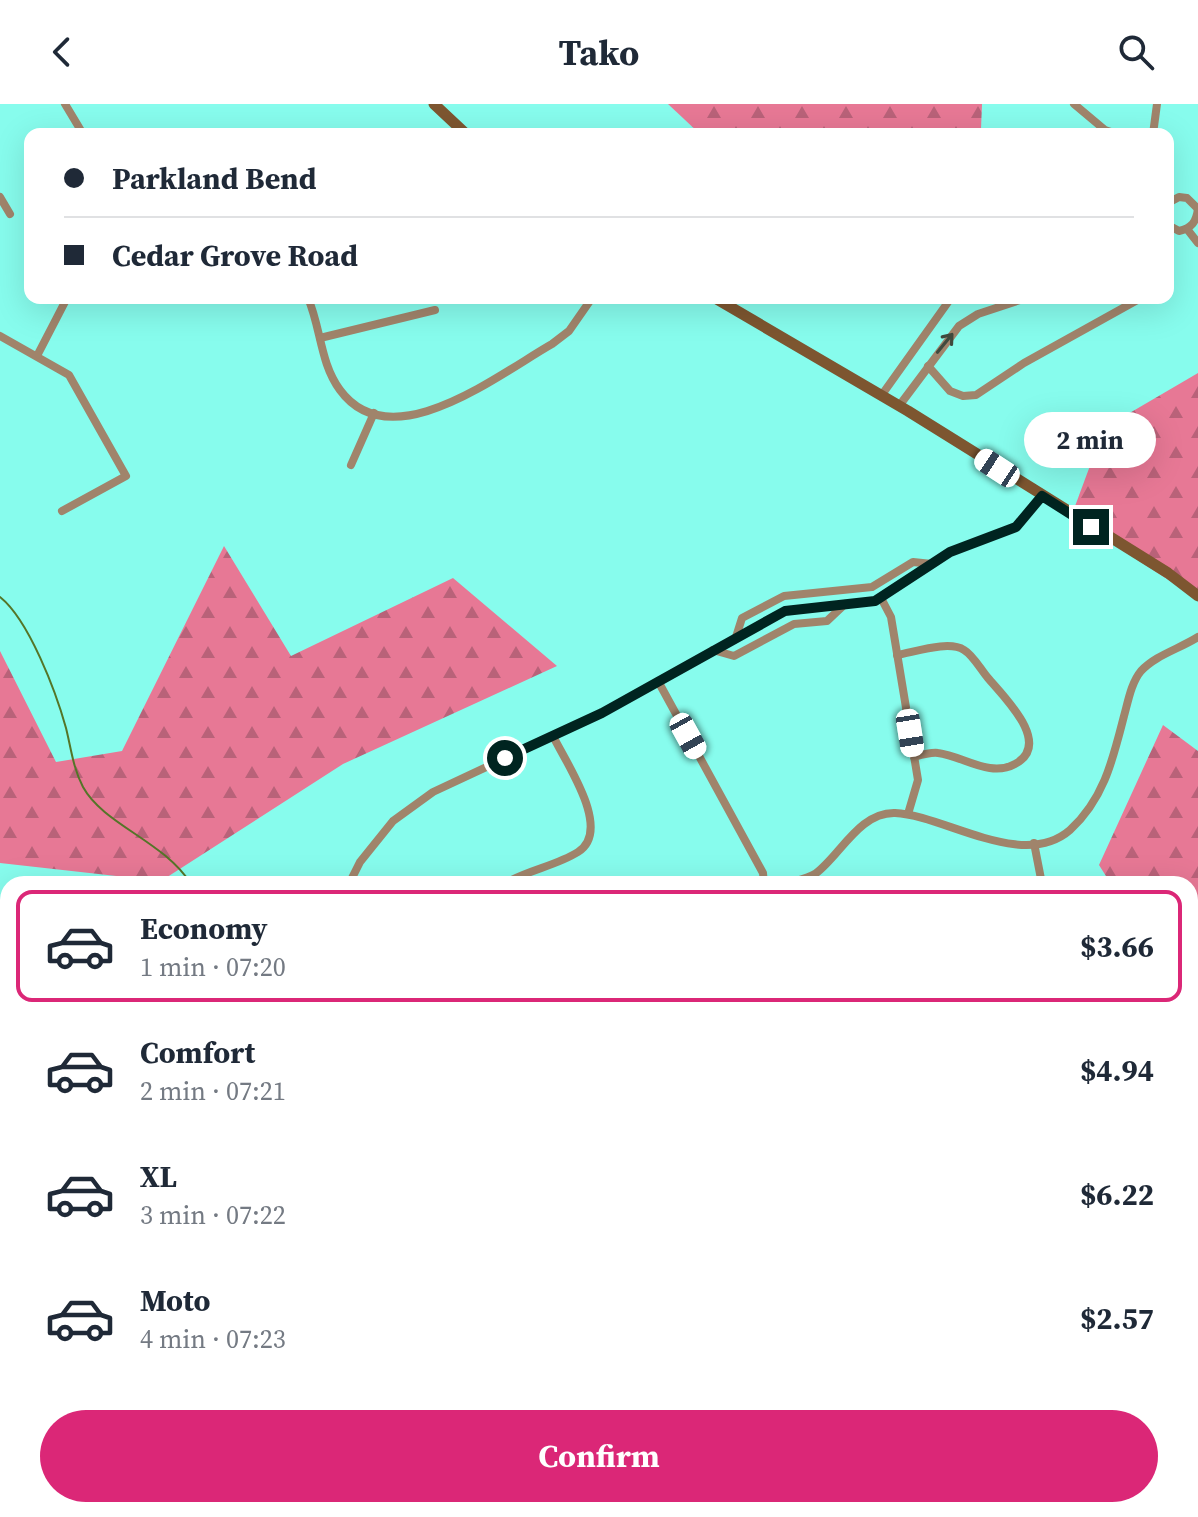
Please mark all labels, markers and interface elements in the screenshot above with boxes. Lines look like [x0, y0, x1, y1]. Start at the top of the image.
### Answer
text: Tako [559, 28, 639, 77]
icon: back [40, 30, 84, 74]
icon: search [1114, 30, 1158, 74]
text: Parkland Bend [112, 158, 317, 199]
text: Cedar Grove Road [112, 235, 358, 276]
one-way arrow [936, 333, 953, 354]
callout: 2 min [1025, 411, 1157, 467]
text: 2 min [1056, 422, 1124, 458]
car [970, 445, 1024, 491]
route end [1073, 509, 1109, 545]
car [894, 707, 926, 759]
car [666, 709, 710, 763]
route start [487, 740, 523, 776]
text: Economy [140, 908, 268, 949]
icon: car [44, 910, 116, 982]
text: $3.66 [1080, 926, 1154, 967]
text: 1 min · 07:20 [140, 949, 286, 985]
text: Comfort [140, 1032, 255, 1073]
icon: car [44, 1034, 116, 1106]
text: $4.94 [1080, 1050, 1154, 1091]
text: 2 min · 07:21 [140, 1073, 286, 1109]
text: XL [140, 1156, 177, 1197]
icon: car [44, 1158, 116, 1230]
text: $6.22 [1080, 1174, 1154, 1215]
text: 3 min · 07:22 [140, 1197, 286, 1233]
text: Moto [140, 1280, 211, 1321]
icon: car [44, 1282, 116, 1354]
text: $2.57 [1080, 1298, 1154, 1339]
text: 4 min · 07:23 [140, 1321, 286, 1357]
button: Confirm [40, 1410, 1158, 1502]

